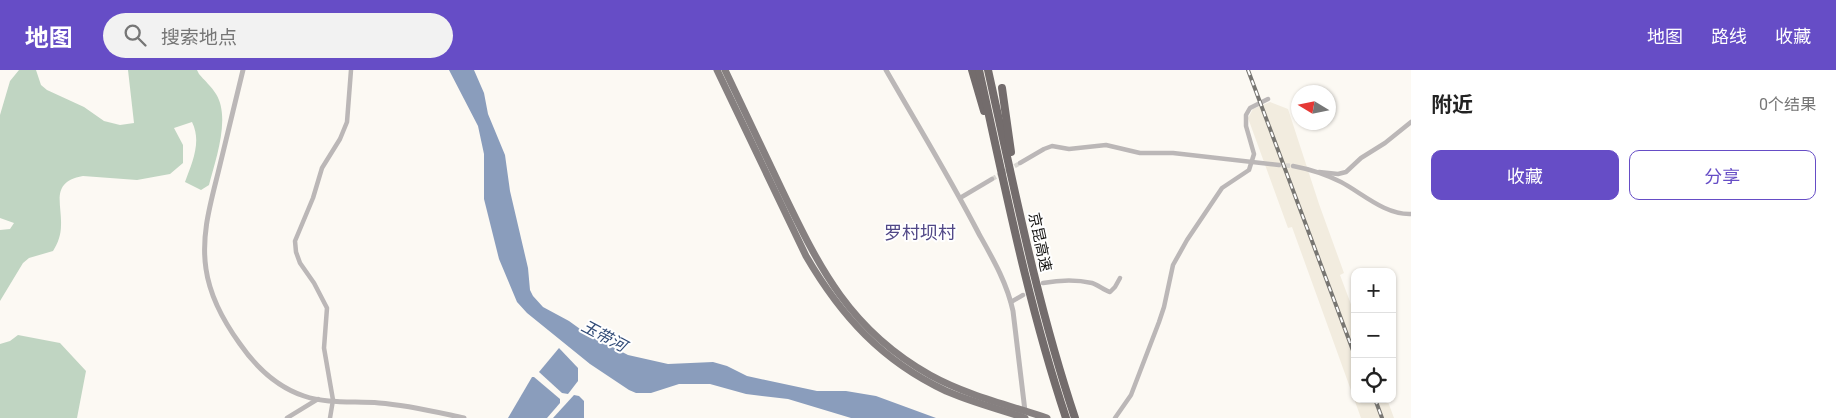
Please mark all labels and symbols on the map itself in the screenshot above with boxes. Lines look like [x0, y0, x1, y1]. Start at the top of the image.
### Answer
north arrow [1291, 85, 1336, 130]
street label: 京昆高速 [1025, 211, 1055, 273]
district label: 罗村坝村 [884, 222, 956, 243]
water label: 玉带河 [578, 316, 632, 357]

